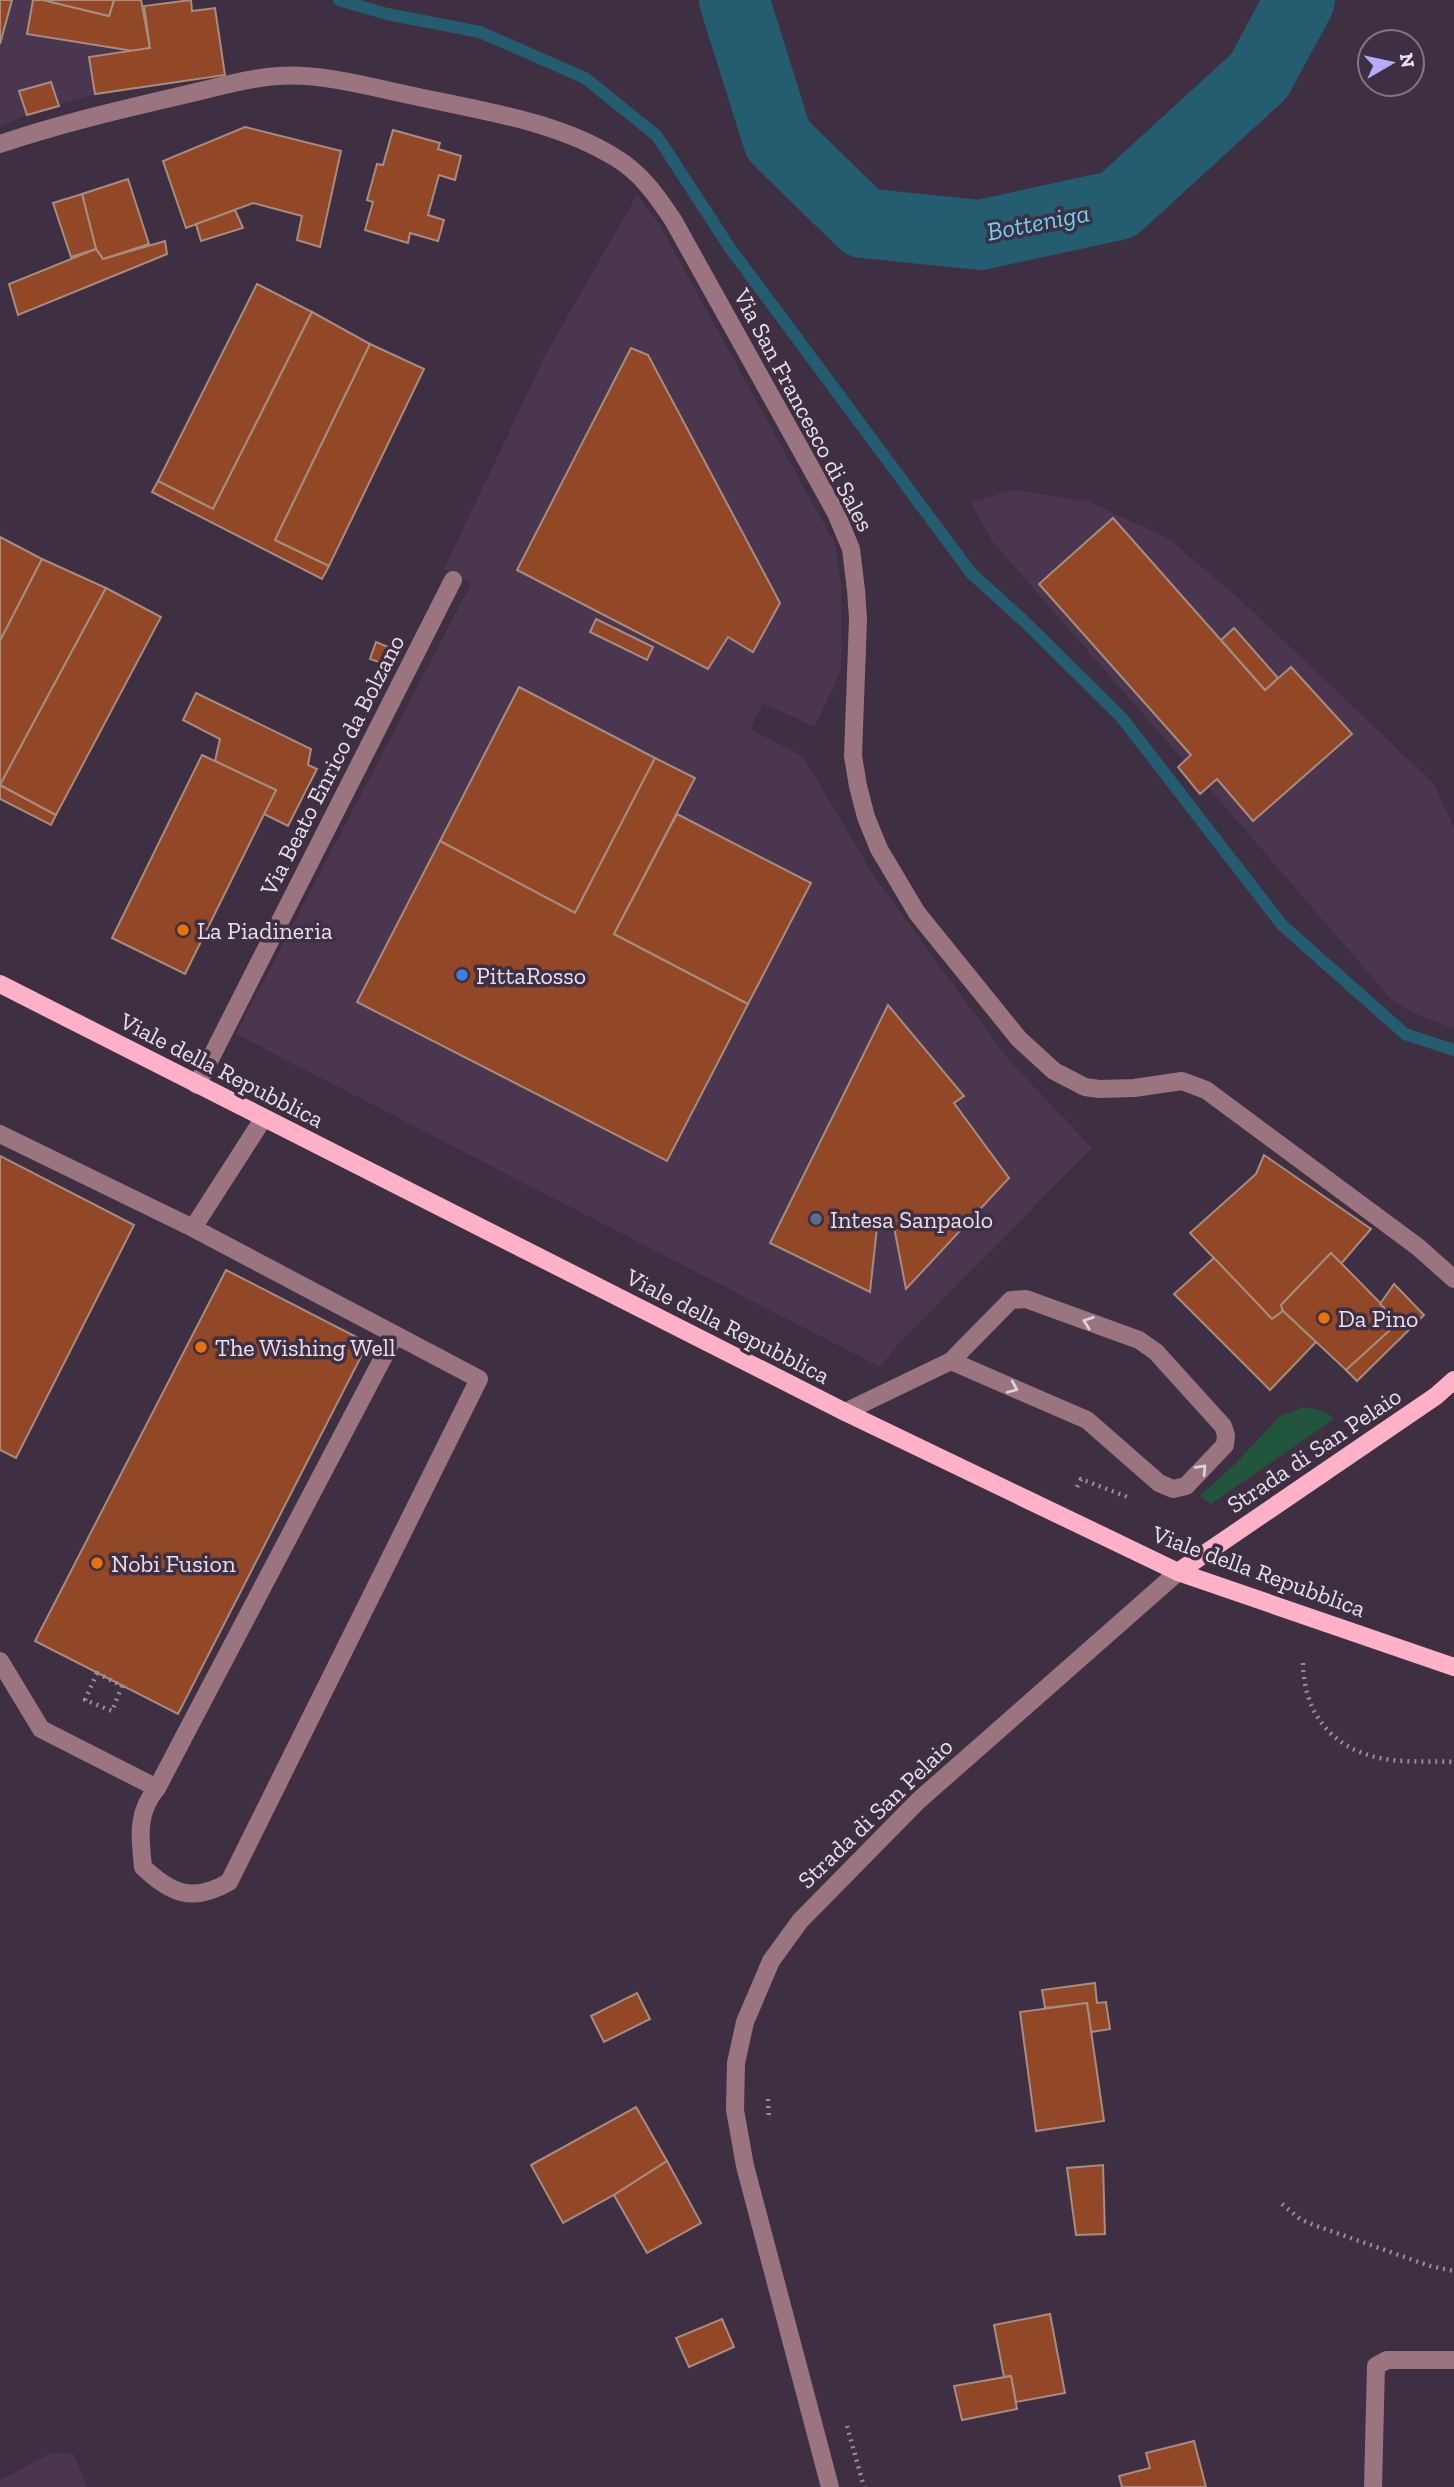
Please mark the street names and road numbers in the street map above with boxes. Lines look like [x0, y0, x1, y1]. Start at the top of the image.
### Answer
street label: Via San Francesco di Sales [727, 283, 880, 536]
street label: Via Beato Enrico da Bolzano [253, 630, 410, 901]
street label: Viale della Repubblica [114, 1006, 329, 1134]
street label: Viale della Repubblica [620, 1262, 835, 1390]
street label: Strada di San Pelaio [1221, 1381, 1407, 1519]
street label: Viale della Repubblica [1148, 1519, 1370, 1623]
street label: Strada di San Pelaio [792, 1732, 958, 1894]

